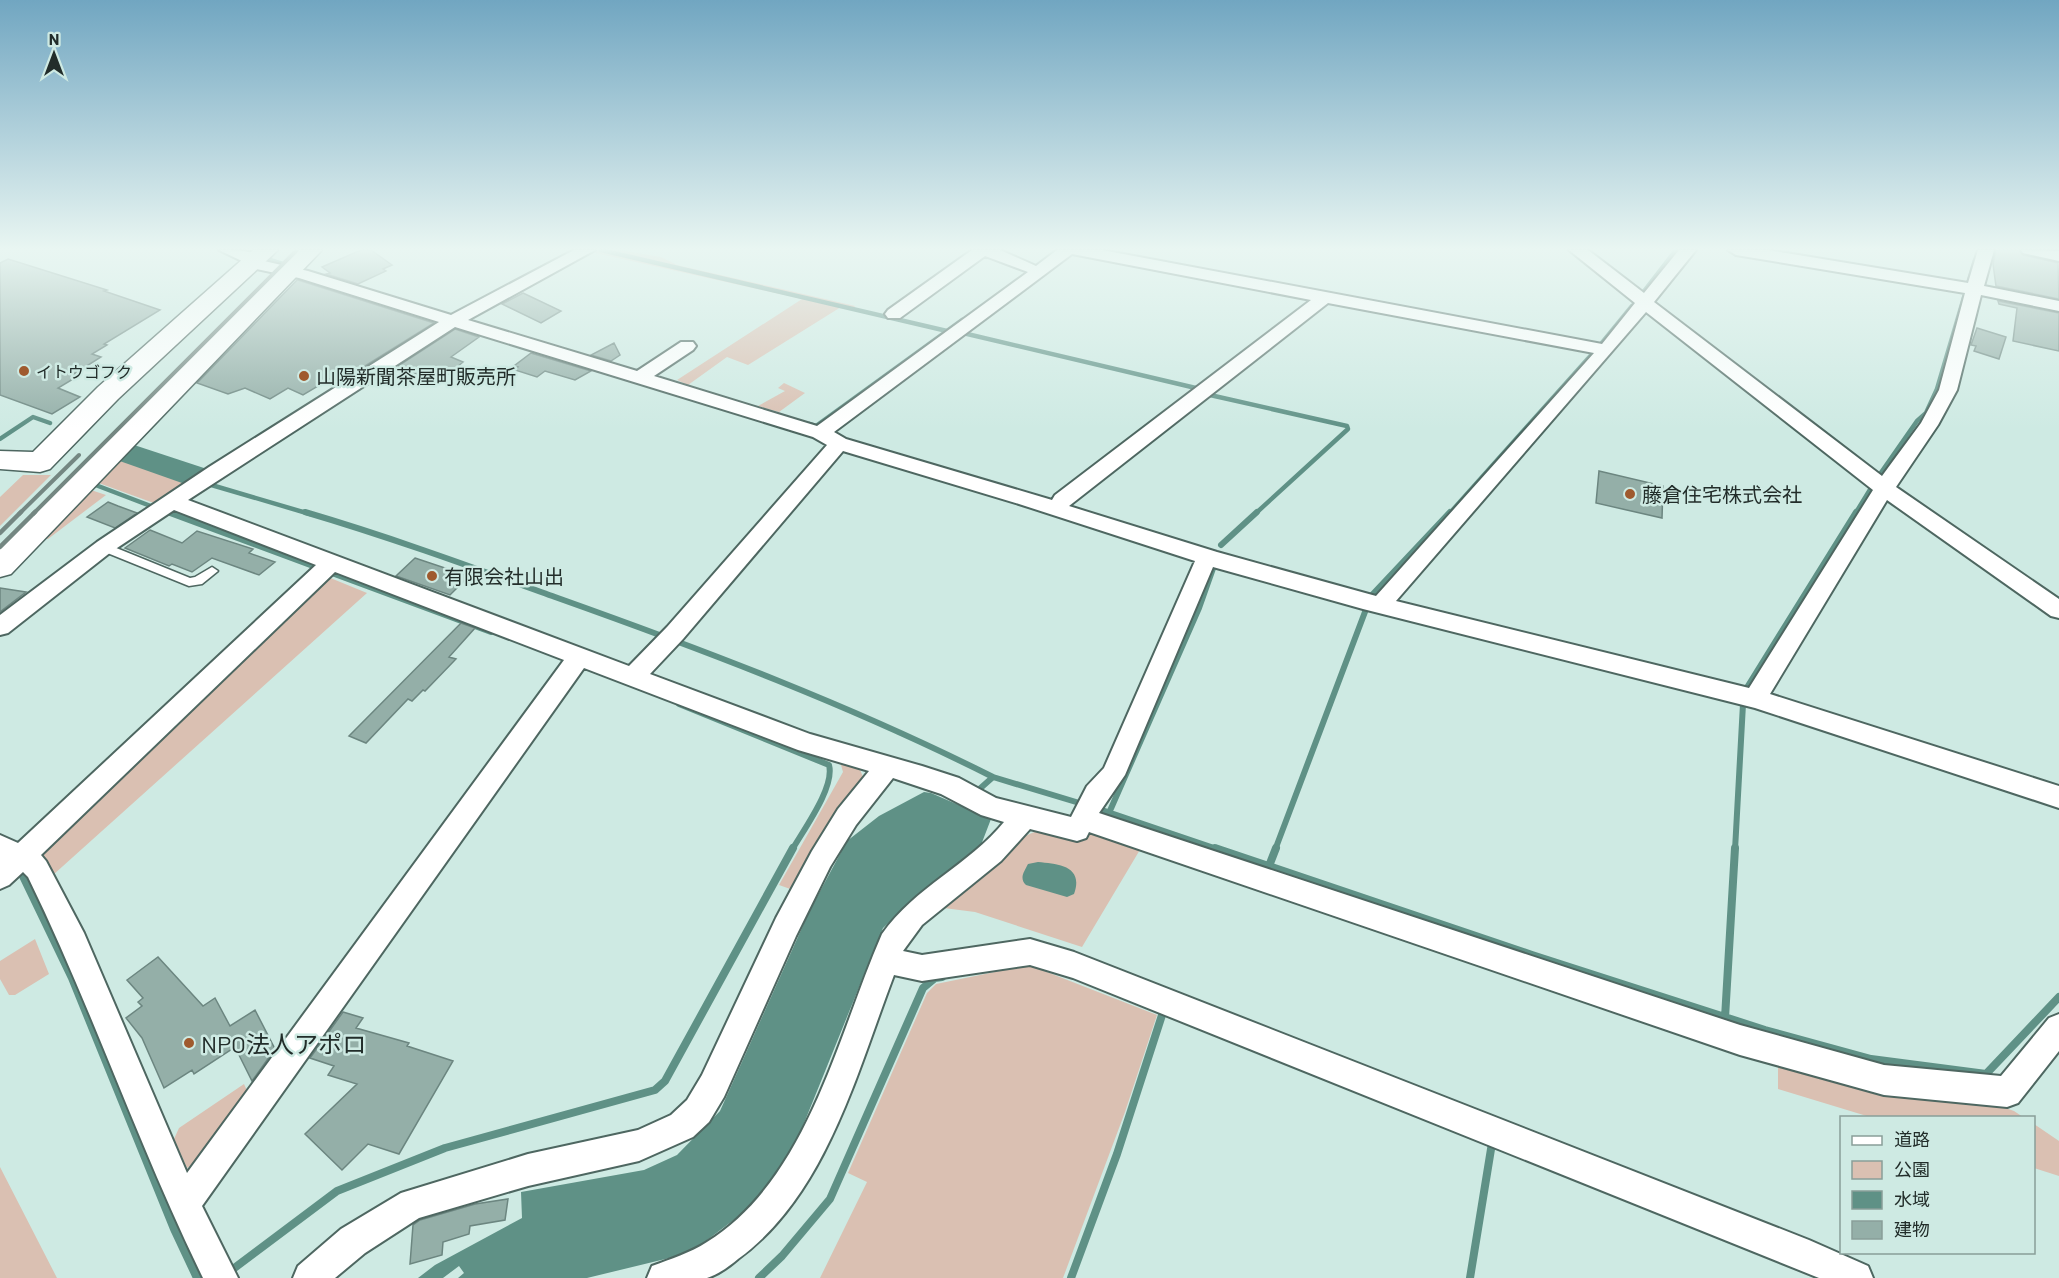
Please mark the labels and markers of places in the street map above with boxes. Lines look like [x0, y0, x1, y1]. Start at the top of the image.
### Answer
place label: イトウゴフク [36, 362, 132, 381]
marker: イトウゴフク [17, 364, 31, 378]
place label: 山陽新聞茶屋町販売所 [316, 364, 516, 388]
marker: 山陽新聞茶屋町販売所 [297, 369, 311, 383]
place label: 藤倉住宅株式会社 [1642, 482, 1802, 506]
marker: 藤倉住宅株式会社 [1623, 487, 1637, 501]
place label: 有限会社山出 [444, 564, 564, 588]
marker: 有限会社山出 [425, 569, 439, 583]
place label: NPO法人アポロ [201, 1029, 366, 1058]
marker: NPO法人アポロ [182, 1036, 196, 1050]

